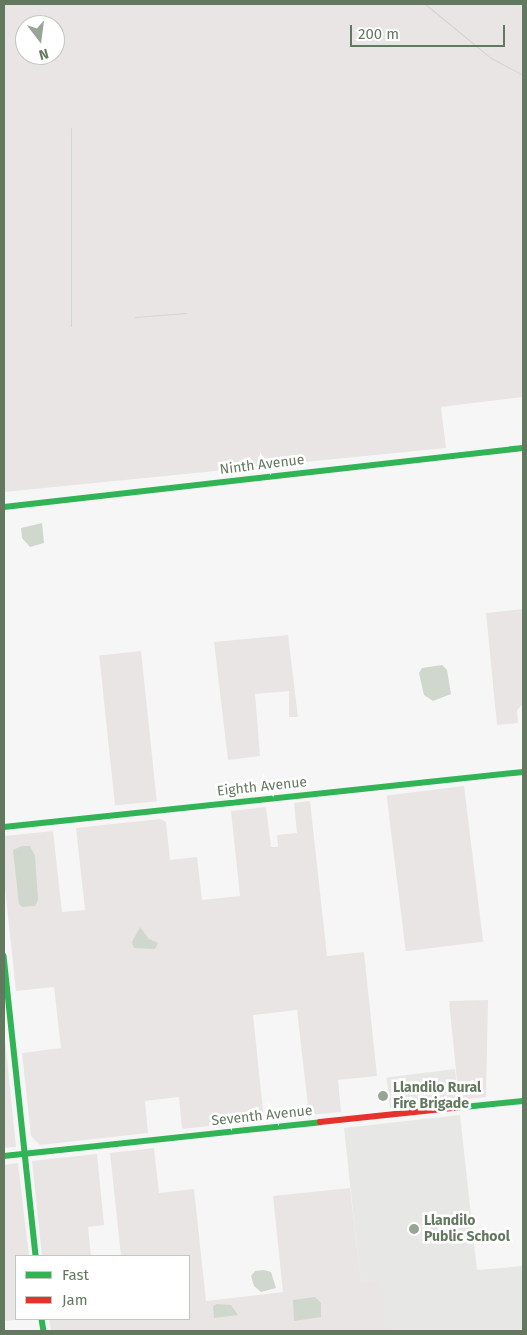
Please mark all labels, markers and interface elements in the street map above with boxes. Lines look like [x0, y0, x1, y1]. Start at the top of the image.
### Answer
north arrow [15, 15, 65, 65]
scale bar [352, 15, 507, 47]
text: 200 m [358, 25, 399, 43]
text: N [37, 45, 50, 63]
street label: Ninth Avenue [219, 451, 305, 479]
street label: Eighth Avenue [216, 774, 308, 800]
place label: Llandilo Rural Fire Brigade [393, 1080, 481, 1112]
marker: Llandilo Rural Fire Brigade [377, 1090, 389, 1102]
street label: Seventh Avenue [211, 1102, 313, 1130]
place label: Llandilo Public School [424, 1213, 510, 1246]
marker: Llandilo Public School [408, 1223, 420, 1235]
legend [15, 1255, 190, 1320]
text: Fast [62, 1266, 89, 1284]
text: Jam [62, 1291, 88, 1309]

